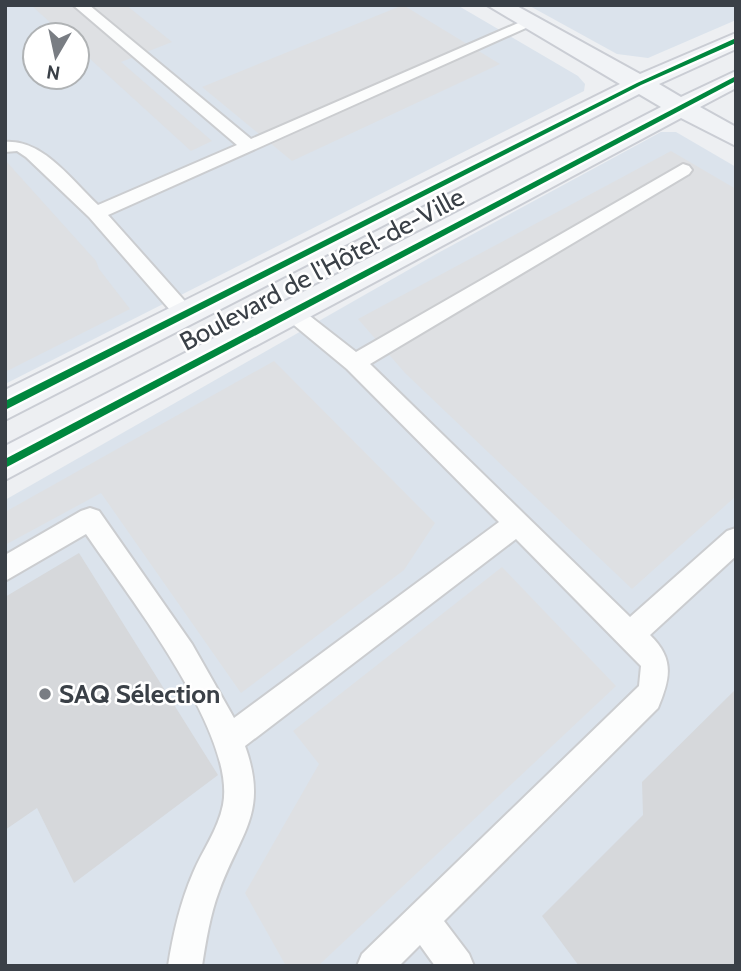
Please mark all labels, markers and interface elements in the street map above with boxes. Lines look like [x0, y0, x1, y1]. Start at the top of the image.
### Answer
north arrow [21, 21, 91, 91]
text: N [45, 60, 62, 85]
street label: Boulevard de l'Hôtel-de-Ville [174, 180, 470, 358]
place label: SAQ Sélection [59, 678, 220, 710]
marker: SAQ Sélection [37, 686, 53, 702]

